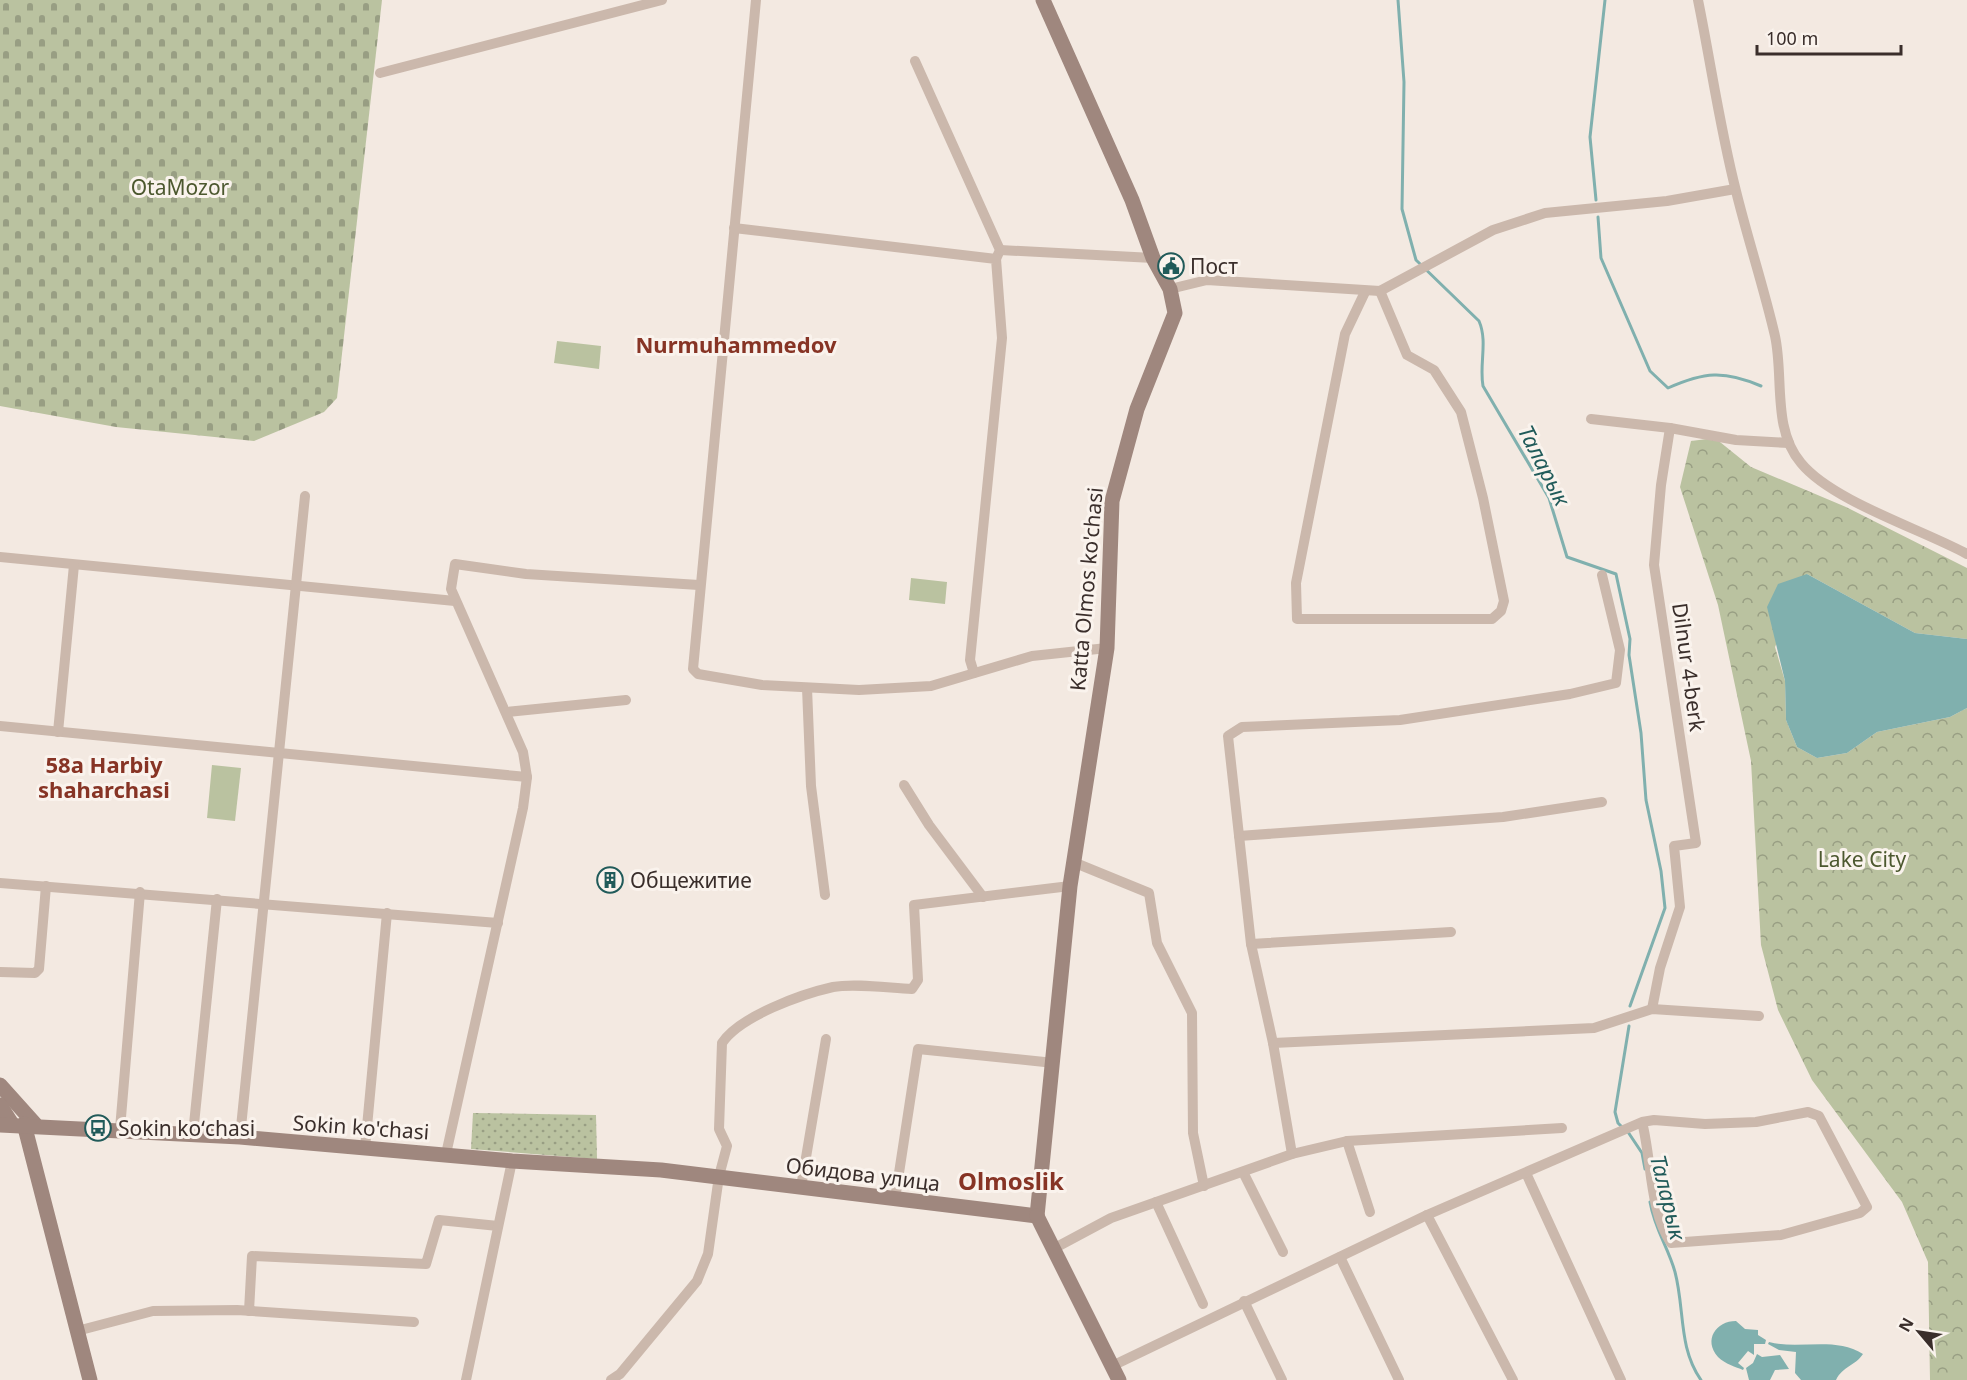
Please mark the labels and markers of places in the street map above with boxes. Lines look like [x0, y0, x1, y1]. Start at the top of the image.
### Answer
public building icon: Пост [1156, 251, 1186, 281]
place label: Пост [1190, 252, 1238, 280]
building icon: Общежитие [595, 865, 625, 895]
place label: Общежитие [630, 866, 752, 894]
bus stop icon: Sokin koʻchasi [83, 1113, 113, 1143]
place label: Sokin koʻchasi [118, 1114, 255, 1142]

